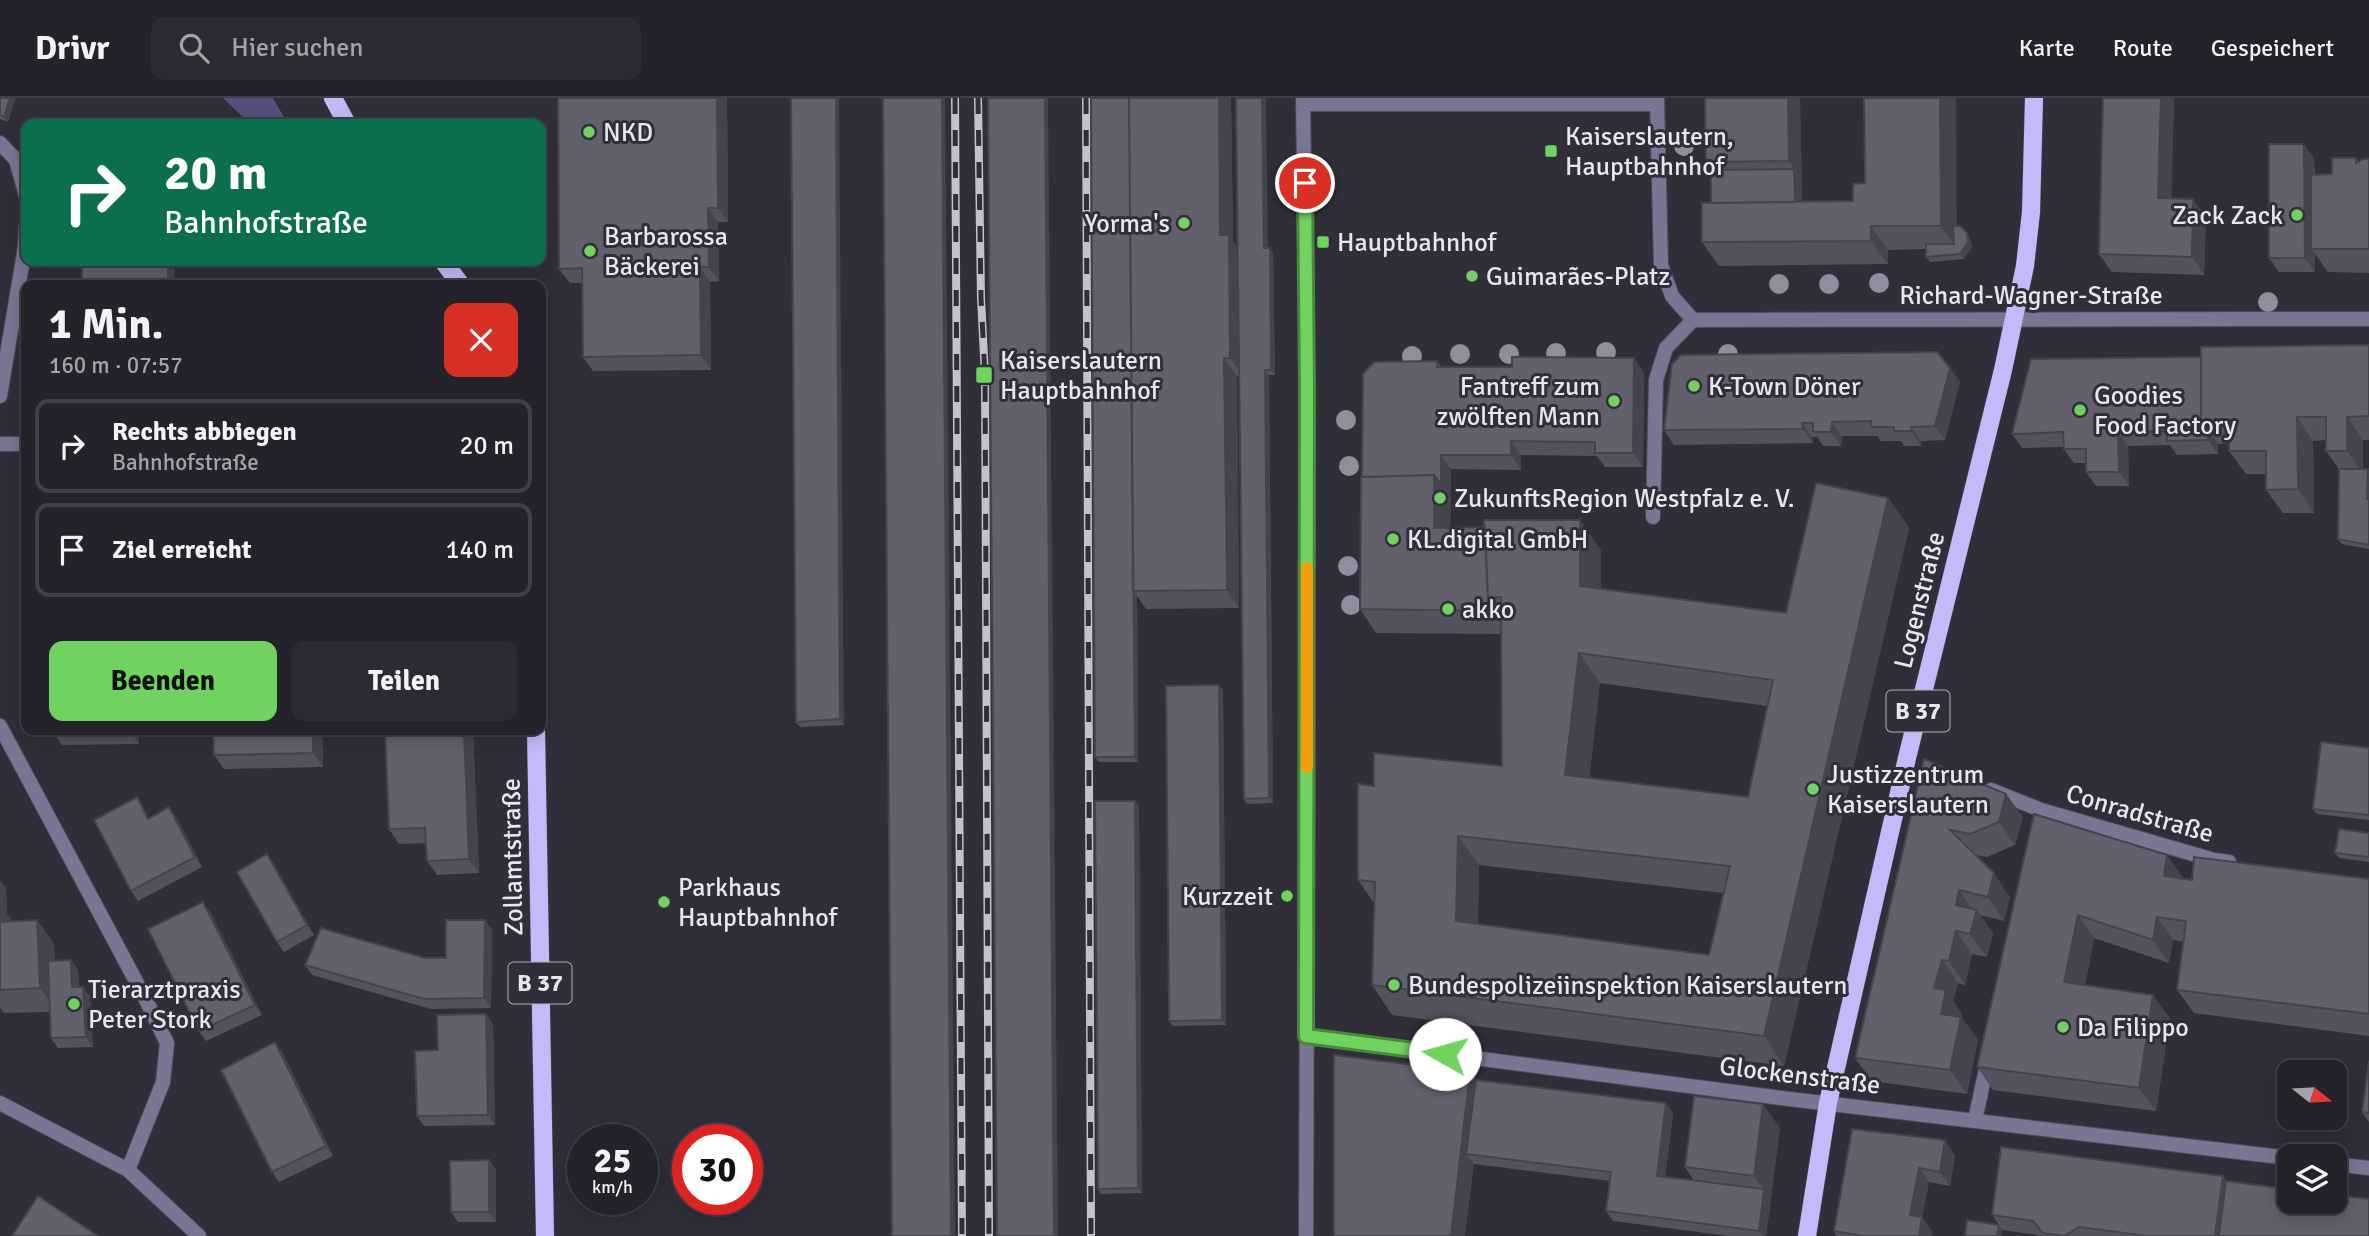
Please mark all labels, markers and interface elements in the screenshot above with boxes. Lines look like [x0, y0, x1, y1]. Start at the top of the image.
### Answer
search box [151, 17, 641, 80]
text: Drivr [35, 28, 109, 69]
icon: search [175, 29, 213, 67]
text: Hier suchen [231, 32, 363, 64]
text: Karte [2019, 33, 2075, 63]
text: Route [2113, 33, 2173, 63]
text: Gespeichert [2211, 33, 2334, 63]
place label: NKD [603, 117, 653, 149]
place label: Kaiserslautern, Hauptbahnhof [1565, 121, 1734, 183]
marker: NKD [581, 124, 597, 140]
text: 20 m [164, 143, 267, 203]
marker: Kaiserslautern, Hauptbahnhof [1543, 143, 1559, 159]
icon: right [49, 147, 140, 238]
pin [1275, 153, 1335, 213]
icon: arrive [1286, 164, 1324, 202]
place label: Zack Zack [2172, 200, 2283, 232]
text: Bahnhofstraße [164, 203, 368, 242]
marker: Zack Zack [2289, 207, 2305, 223]
place label: Yorma's [1085, 208, 1170, 240]
marker: Yorma's [1176, 215, 1192, 231]
place label: Barbarossa Bäckerei [604, 221, 728, 283]
place label: Hauptbahnhof [1337, 227, 1498, 259]
marker: Hauptbahnhof [1315, 234, 1331, 250]
marker: Barbarossa Bäckerei [582, 243, 598, 259]
place label: Guimarães-Platz [1486, 261, 1670, 293]
marker: Guimarães-Platz [1464, 268, 1480, 284]
street label: Richard-Wagner-Straße [1899, 280, 2163, 312]
text: 1 Min. [49, 299, 163, 350]
button: close [444, 303, 518, 377]
place label: Kaiserslautern Hauptbahnhof [1000, 345, 1162, 407]
text: 160 m · 07:57 [49, 351, 183, 380]
marker: Kaiserslautern Hauptbahnhof [974, 365, 994, 385]
place label: Fantreff zum zwölften Mann [1437, 371, 1600, 433]
place label: K-Town Döner [1708, 371, 1861, 403]
marker: K-Town Döner [1686, 378, 1702, 394]
place label: Goodies Food Factory [2094, 380, 2236, 442]
marker: Fantreff zum zwölften Mann [1606, 393, 1622, 409]
marker: Goodies Food Factory [2072, 402, 2088, 418]
text: Rechts abbiegen [112, 416, 297, 448]
icon: right [53, 427, 91, 465]
text: 20 m [459, 430, 514, 462]
text: Bahnhofstraße [112, 448, 259, 477]
place label: ZukunftsRegion Westpfalz e. V. [1454, 483, 1795, 515]
marker: ZukunftsRegion Westpfalz e. V. [1432, 490, 1448, 506]
place label: KL.digital GmbH [1407, 524, 1588, 556]
street label: Logenstraße [1888, 529, 1952, 672]
icon: arrive [53, 531, 91, 569]
marker: KL.digital GmbH [1385, 531, 1401, 547]
text: Ziel erreicht [112, 534, 252, 566]
text: 140 m [445, 534, 514, 566]
place label: akko [1462, 594, 1514, 626]
marker: akko [1440, 601, 1456, 617]
button: Beenden [49, 641, 277, 721]
button: Teilen [291, 641, 518, 721]
road number: B 37 [1886, 690, 1950, 732]
place label: Justizzentrum Kaiserslautern [1827, 759, 1989, 821]
street label: Zollamtstraße [496, 778, 530, 936]
street label: Conradstraße [2062, 778, 2217, 850]
marker: Justizzentrum Kaiserslautern [1805, 781, 1821, 797]
place label: Parkhaus Hauptbahnhof [678, 872, 839, 934]
place label: Kurzzeit [1182, 881, 1273, 913]
marker: Kurzzeit [1279, 888, 1295, 904]
marker: Parkhaus Hauptbahnhof [656, 894, 672, 910]
road number: B 37 [508, 962, 572, 1004]
place label: Bundespolizeiinspektion Kaiserslautern [1408, 970, 1847, 1002]
place label: Tierarztpraxis Peter Stork [88, 974, 241, 1036]
marker: Bundespolizeiinspektion Kaiserslautern [1386, 977, 1402, 993]
marker: Tierarztpraxis Peter Stork [66, 996, 82, 1012]
place label: Da Filippo [2077, 1012, 2189, 1044]
position arrow [1408, 1017, 1482, 1091]
marker: Da Filippo [2055, 1019, 2071, 1035]
street label: Glockenstraße [1718, 1050, 1882, 1102]
north arrow [2277, 1060, 2347, 1130]
map controls [2277, 1060, 2347, 1214]
speed limit sign: 30 [672, 1124, 763, 1215]
text: 25 [594, 1139, 631, 1182]
button: layers [2277, 1144, 2347, 1214]
text: km/h [592, 1176, 633, 1198]

